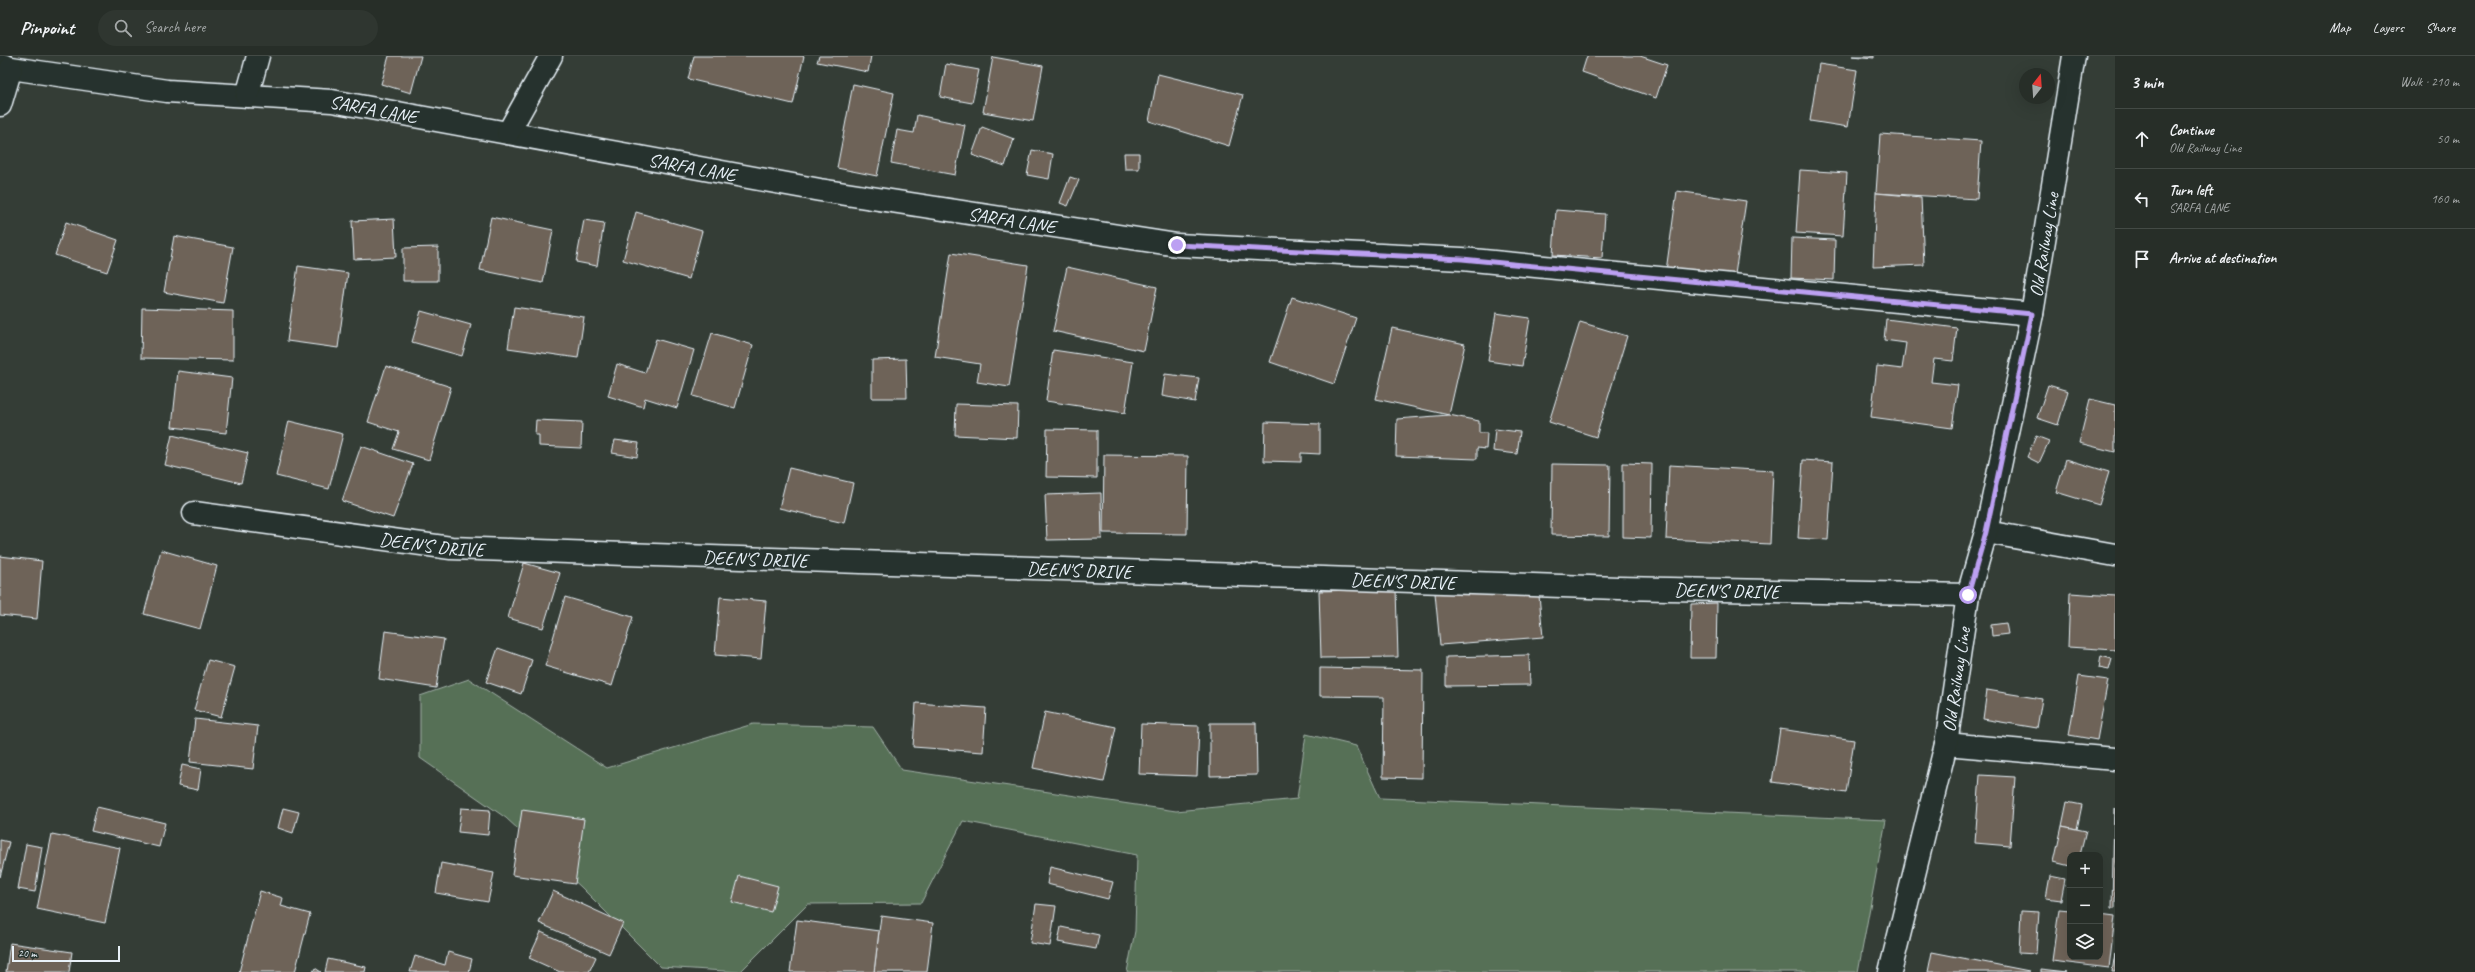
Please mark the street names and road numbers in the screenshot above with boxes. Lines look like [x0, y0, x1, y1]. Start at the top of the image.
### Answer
street label: SARFA LANE [328, 90, 422, 130]
street label: SARFA LANE [647, 148, 741, 188]
street label: Old Railway Line [2024, 189, 2065, 299]
street label: SARFA LANE [966, 202, 1060, 240]
street label: DEEN'S DRIVE [378, 527, 487, 562]
street label: DEEN'S DRIVE [702, 546, 811, 573]
street label: DEEN'S DRIVE [1026, 557, 1135, 584]
street label: DEEN'S DRIVE [1350, 568, 1459, 596]
street label: DEEN'S DRIVE [1674, 578, 1782, 604]
street label: Old Railway Line [1937, 624, 1976, 734]

